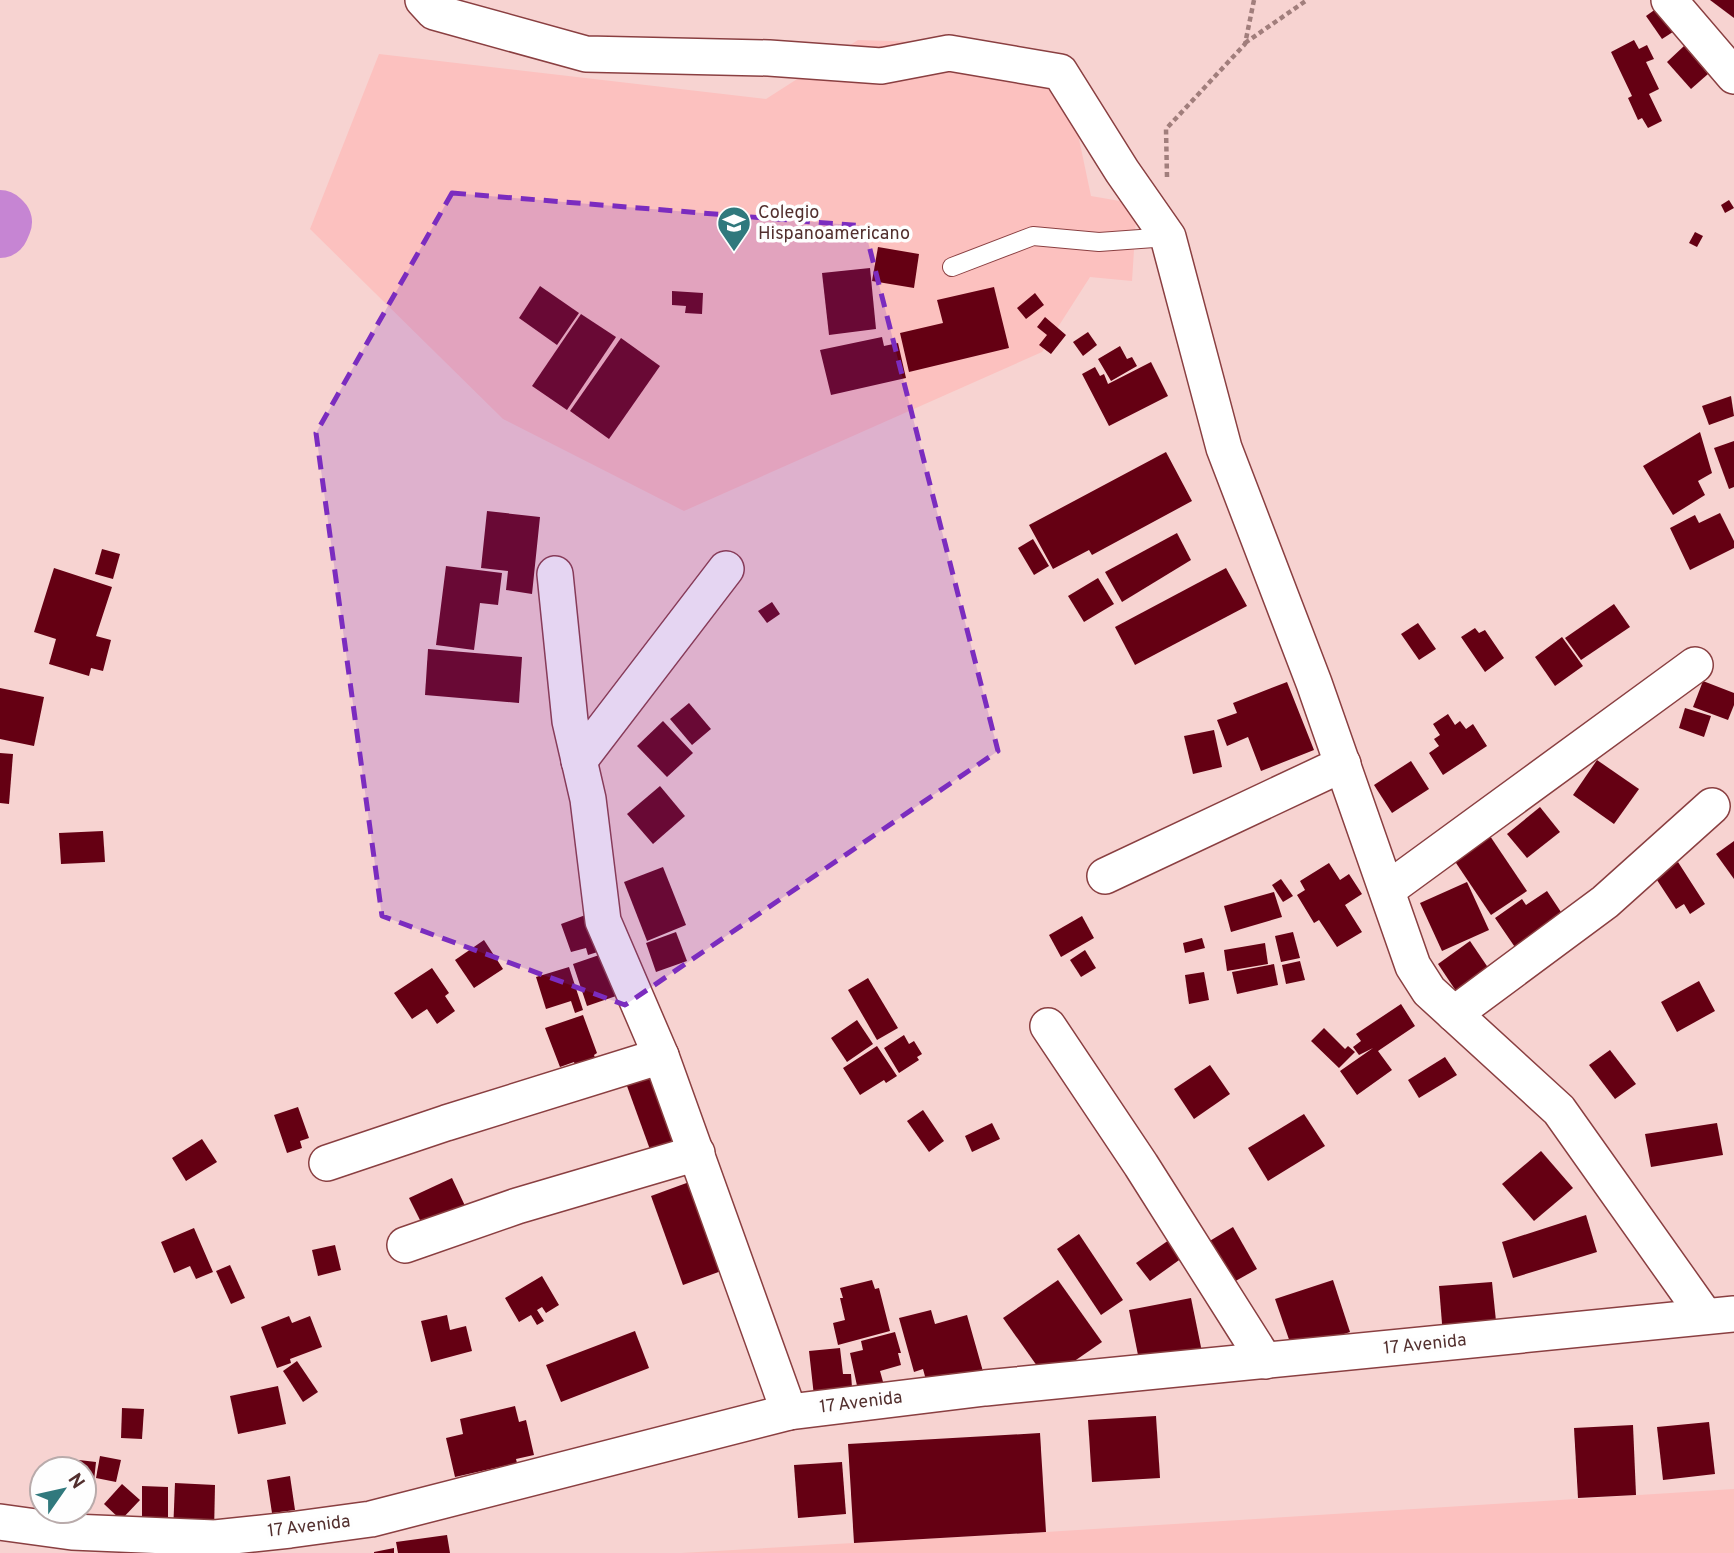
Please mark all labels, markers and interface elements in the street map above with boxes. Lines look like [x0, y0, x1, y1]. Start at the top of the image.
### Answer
place label: Colegio Hispanoamericano [758, 202, 910, 246]
school or university icon: Colegio Hispanoamericano [715, 204, 753, 253]
street label: 17 Avenida [1382, 1329, 1468, 1361]
street label: 17 Avenida [818, 1387, 904, 1419]
north arrow [28, 1455, 98, 1525]
text: N [62, 1469, 89, 1494]
street label: 17 Avenida [266, 1511, 352, 1543]

